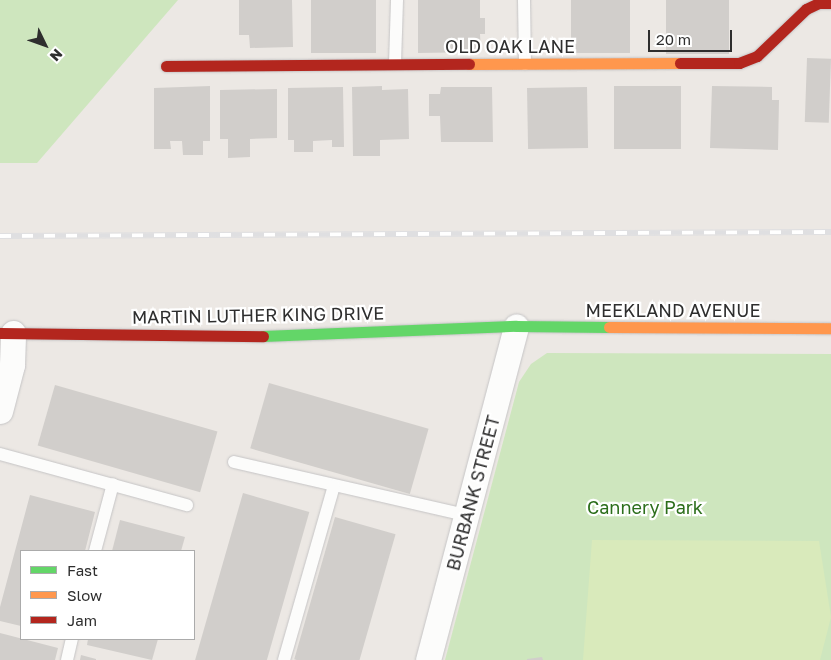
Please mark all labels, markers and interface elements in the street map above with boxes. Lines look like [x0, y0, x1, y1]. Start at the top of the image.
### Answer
north arrow [20, 20, 70, 70]
scale bar [651, 20, 735, 52]
text: 20 m [656, 30, 691, 48]
street label: OLD OAK LANE [445, 35, 575, 57]
text: N [47, 46, 66, 65]
street label: MEEKLAND AVENUE [586, 299, 760, 321]
street label: MARTIN LUTHER KING DRIVE [132, 302, 384, 328]
street label: BURBANK STREET [442, 413, 504, 573]
park label: Cannery Park [587, 496, 703, 518]
legend [20, 550, 195, 640]
text: Fast [67, 561, 98, 579]
text: Slow [67, 586, 102, 604]
text: Jam [67, 611, 97, 629]

